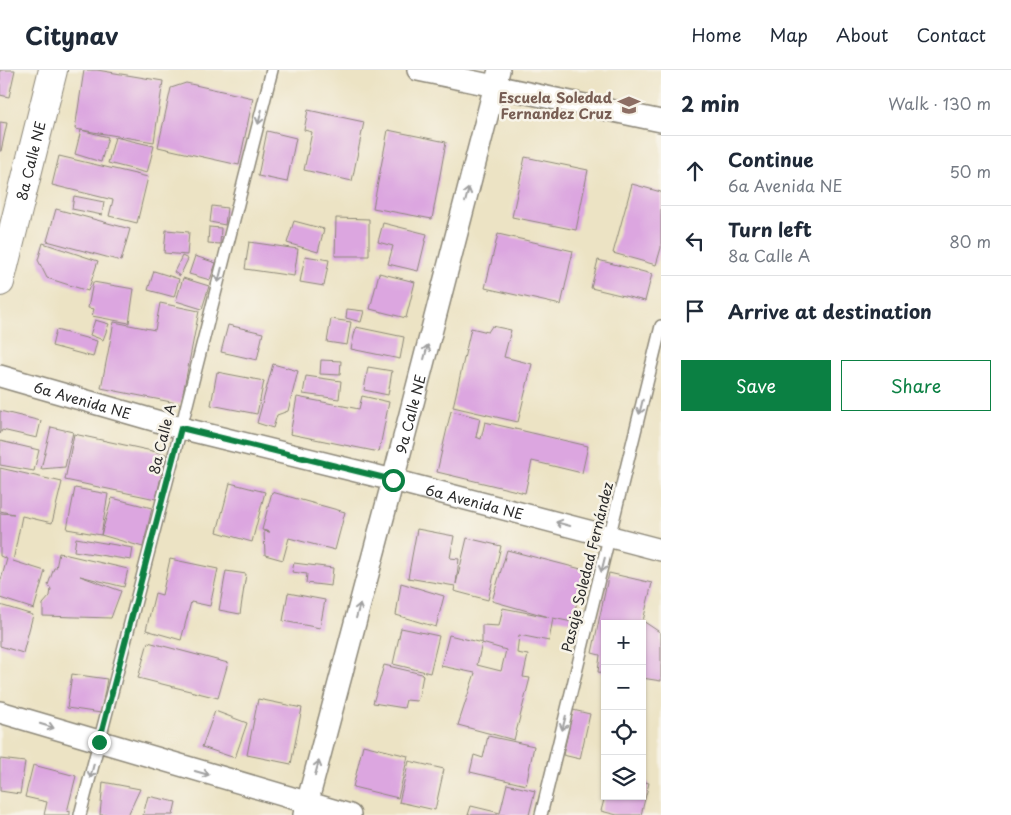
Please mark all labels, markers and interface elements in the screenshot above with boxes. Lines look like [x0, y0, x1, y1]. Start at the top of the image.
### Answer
text: Citynav [25, 17, 118, 53]
text: Home [691, 21, 741, 48]
text: Map [769, 21, 808, 48]
text: About [836, 21, 888, 48]
text: Contact [916, 21, 986, 48]
place label: Escuela Soledad Fernandez Cruz [499, 87, 613, 124]
text: 2 min [681, 87, 740, 119]
text: Walk · 130 m [888, 91, 991, 115]
school or university icon: Escuela Soledad Fernandez Cruz [616, 92, 642, 118]
one-way arrow [255, 109, 264, 125]
street label: 8a Calle NE [10, 119, 50, 203]
text: Continue [728, 145, 814, 173]
icon: ahead [681, 157, 709, 185]
text: 50 m [950, 159, 991, 183]
text: 6a Avenida NE [728, 173, 843, 197]
one-way arrow [463, 187, 472, 203]
text: Turn left [728, 215, 812, 243]
icon: left [681, 227, 709, 255]
text: 80 m [949, 229, 991, 253]
text: 8a Calle A [728, 243, 810, 267]
one-way arrow [215, 266, 224, 282]
icon: arrive [681, 297, 709, 325]
text: Arrive at destination [728, 297, 932, 325]
one-way arrow [422, 345, 431, 361]
button: Save [681, 360, 831, 411]
button: Share [841, 360, 991, 411]
street label: 9a Calle NE [390, 372, 430, 456]
street label: 6a Avenida NE [32, 376, 134, 424]
one-way arrow [636, 399, 645, 415]
street label: 8a Calle A [143, 401, 181, 476]
route start [382, 469, 405, 492]
street label: 6a Avenida NE [423, 478, 526, 524]
street label: Pasaje Soledad Fernández [556, 480, 618, 654]
one-way arrow [556, 519, 572, 528]
one-way arrow [597, 556, 607, 572]
one-way arrow [354, 603, 363, 619]
map controls [601, 620, 646, 800]
button: + [601, 620, 646, 665]
button: − [601, 665, 646, 710]
button: locate [601, 710, 646, 755]
one-way arrow [559, 714, 568, 730]
one-way arrow [38, 722, 54, 732]
route end [88, 731, 111, 754]
button: layers [601, 755, 646, 800]
one-way arrow [312, 760, 322, 776]
one-way arrow [86, 763, 96, 779]
one-way arrow [194, 768, 210, 778]

